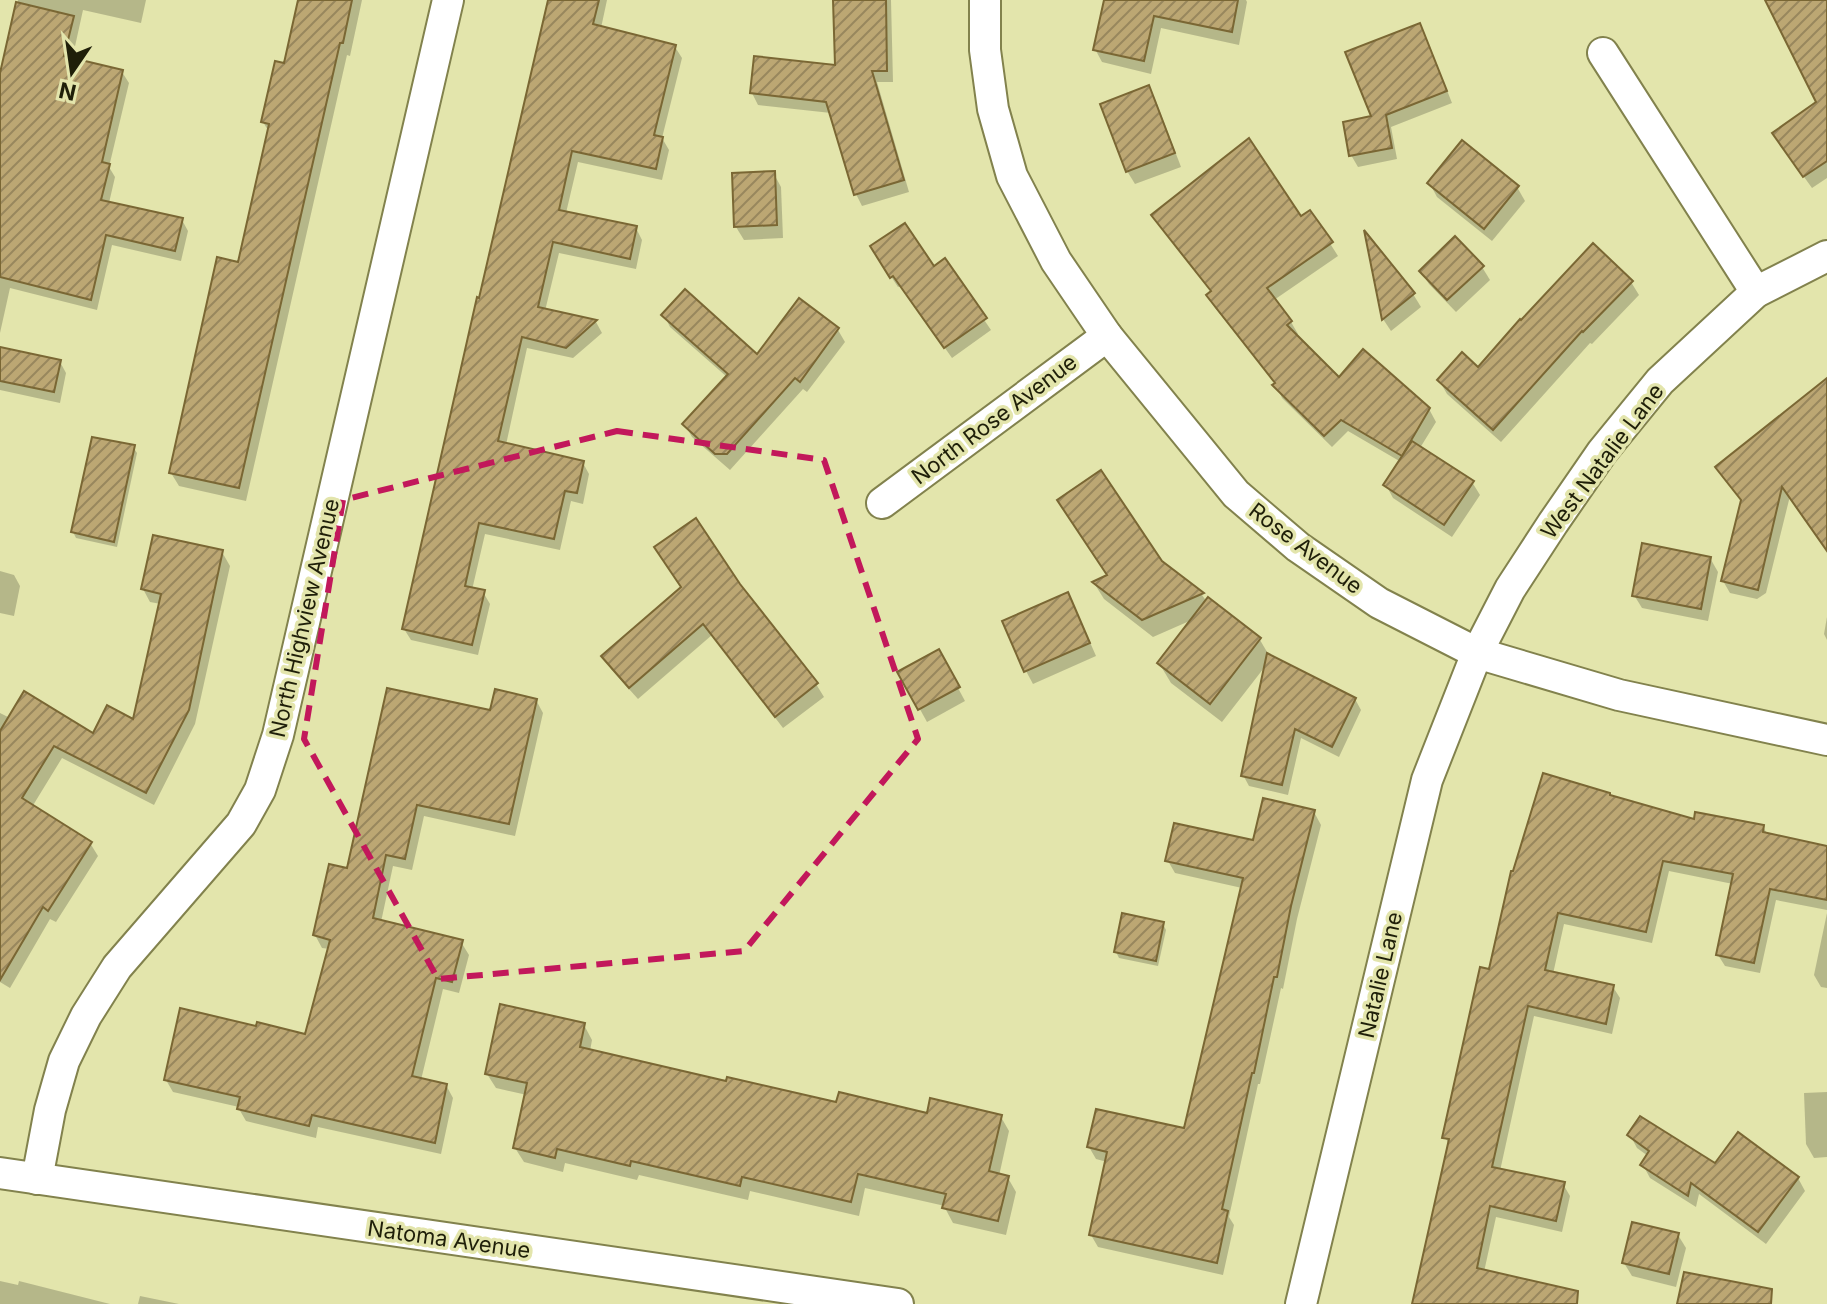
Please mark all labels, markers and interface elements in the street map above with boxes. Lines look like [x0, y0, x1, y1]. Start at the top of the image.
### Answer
north arrow [32, 32, 112, 112]
text: N [56, 77, 79, 106]
street label: North Rose Avenue [906, 349, 1082, 489]
street label: West Natalie Lane [1535, 378, 1669, 544]
street label: North Highview Avenue [264, 496, 344, 740]
street label: Rose Avenue [1244, 497, 1368, 599]
street label: Natalie Lane [1353, 909, 1407, 1041]
street label: Natoma Avenue [366, 1215, 532, 1263]

